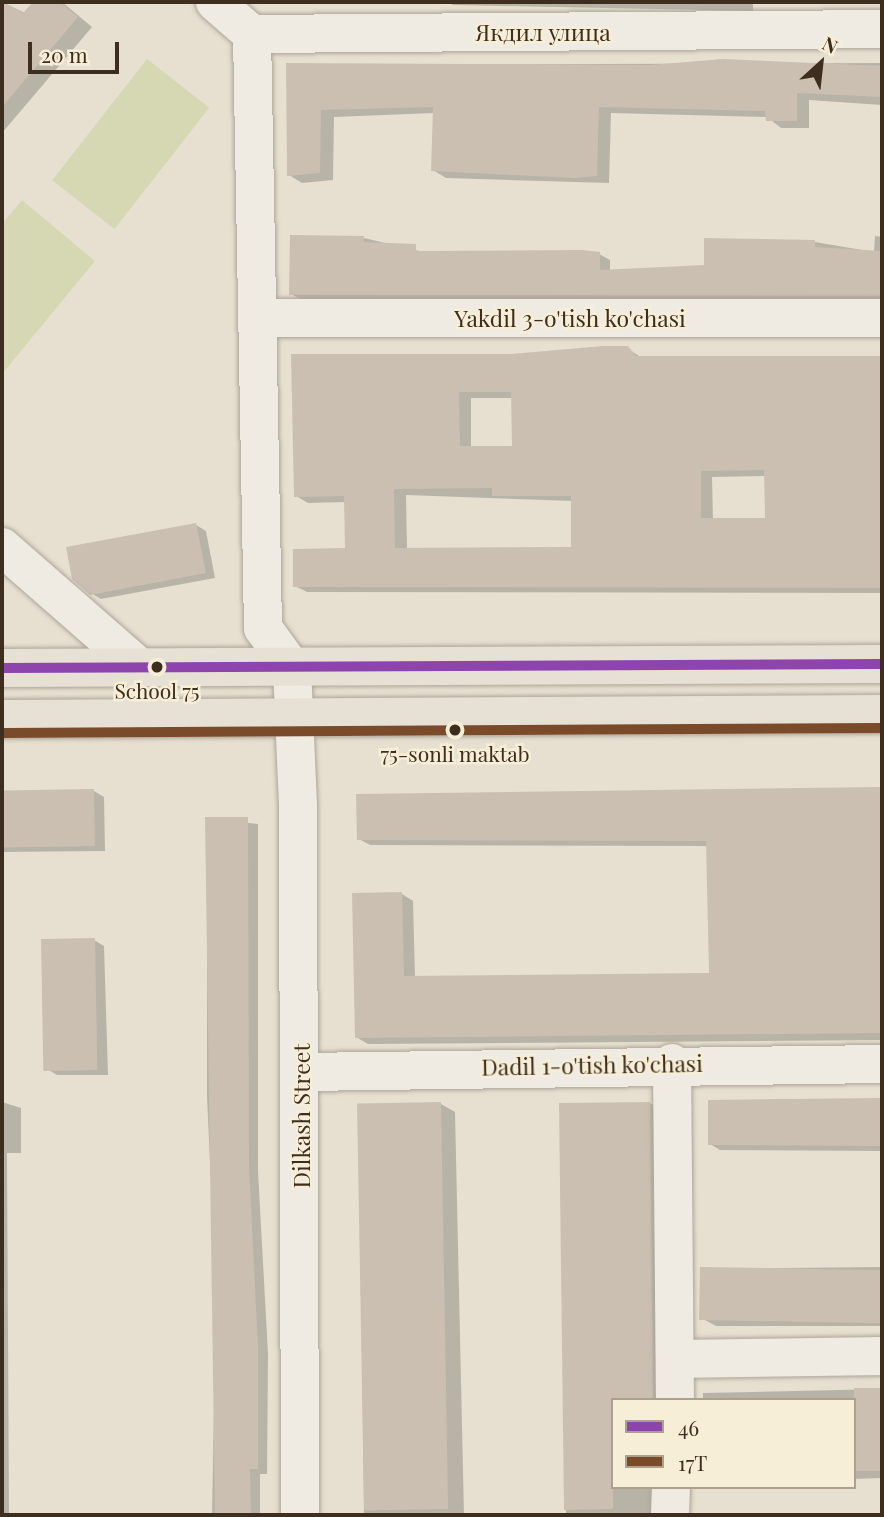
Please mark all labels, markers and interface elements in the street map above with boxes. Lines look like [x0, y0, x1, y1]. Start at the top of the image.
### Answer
street label: Якдил улица [475, 18, 611, 46]
scale bar [32, 28, 122, 72]
north arrow [786, 28, 856, 98]
text: N [819, 30, 843, 59]
text: 20 m [41, 40, 88, 68]
street label: Yakdil 3-o'tish ko'chasi [454, 304, 686, 332]
marker: School 75 [150, 660, 164, 674]
place label: School 75 [114, 677, 200, 703]
marker: 75-sonli maktab [448, 723, 462, 737]
place label: 75-sonli maktab [381, 740, 529, 766]
street label: Dilkash Street [287, 1043, 315, 1189]
street label: Dadil 1-o'tish ko'chasi [481, 1049, 703, 1081]
legend [611, 1398, 856, 1489]
text: 46 [678, 1413, 699, 1441]
text: 17T [678, 1448, 707, 1476]

